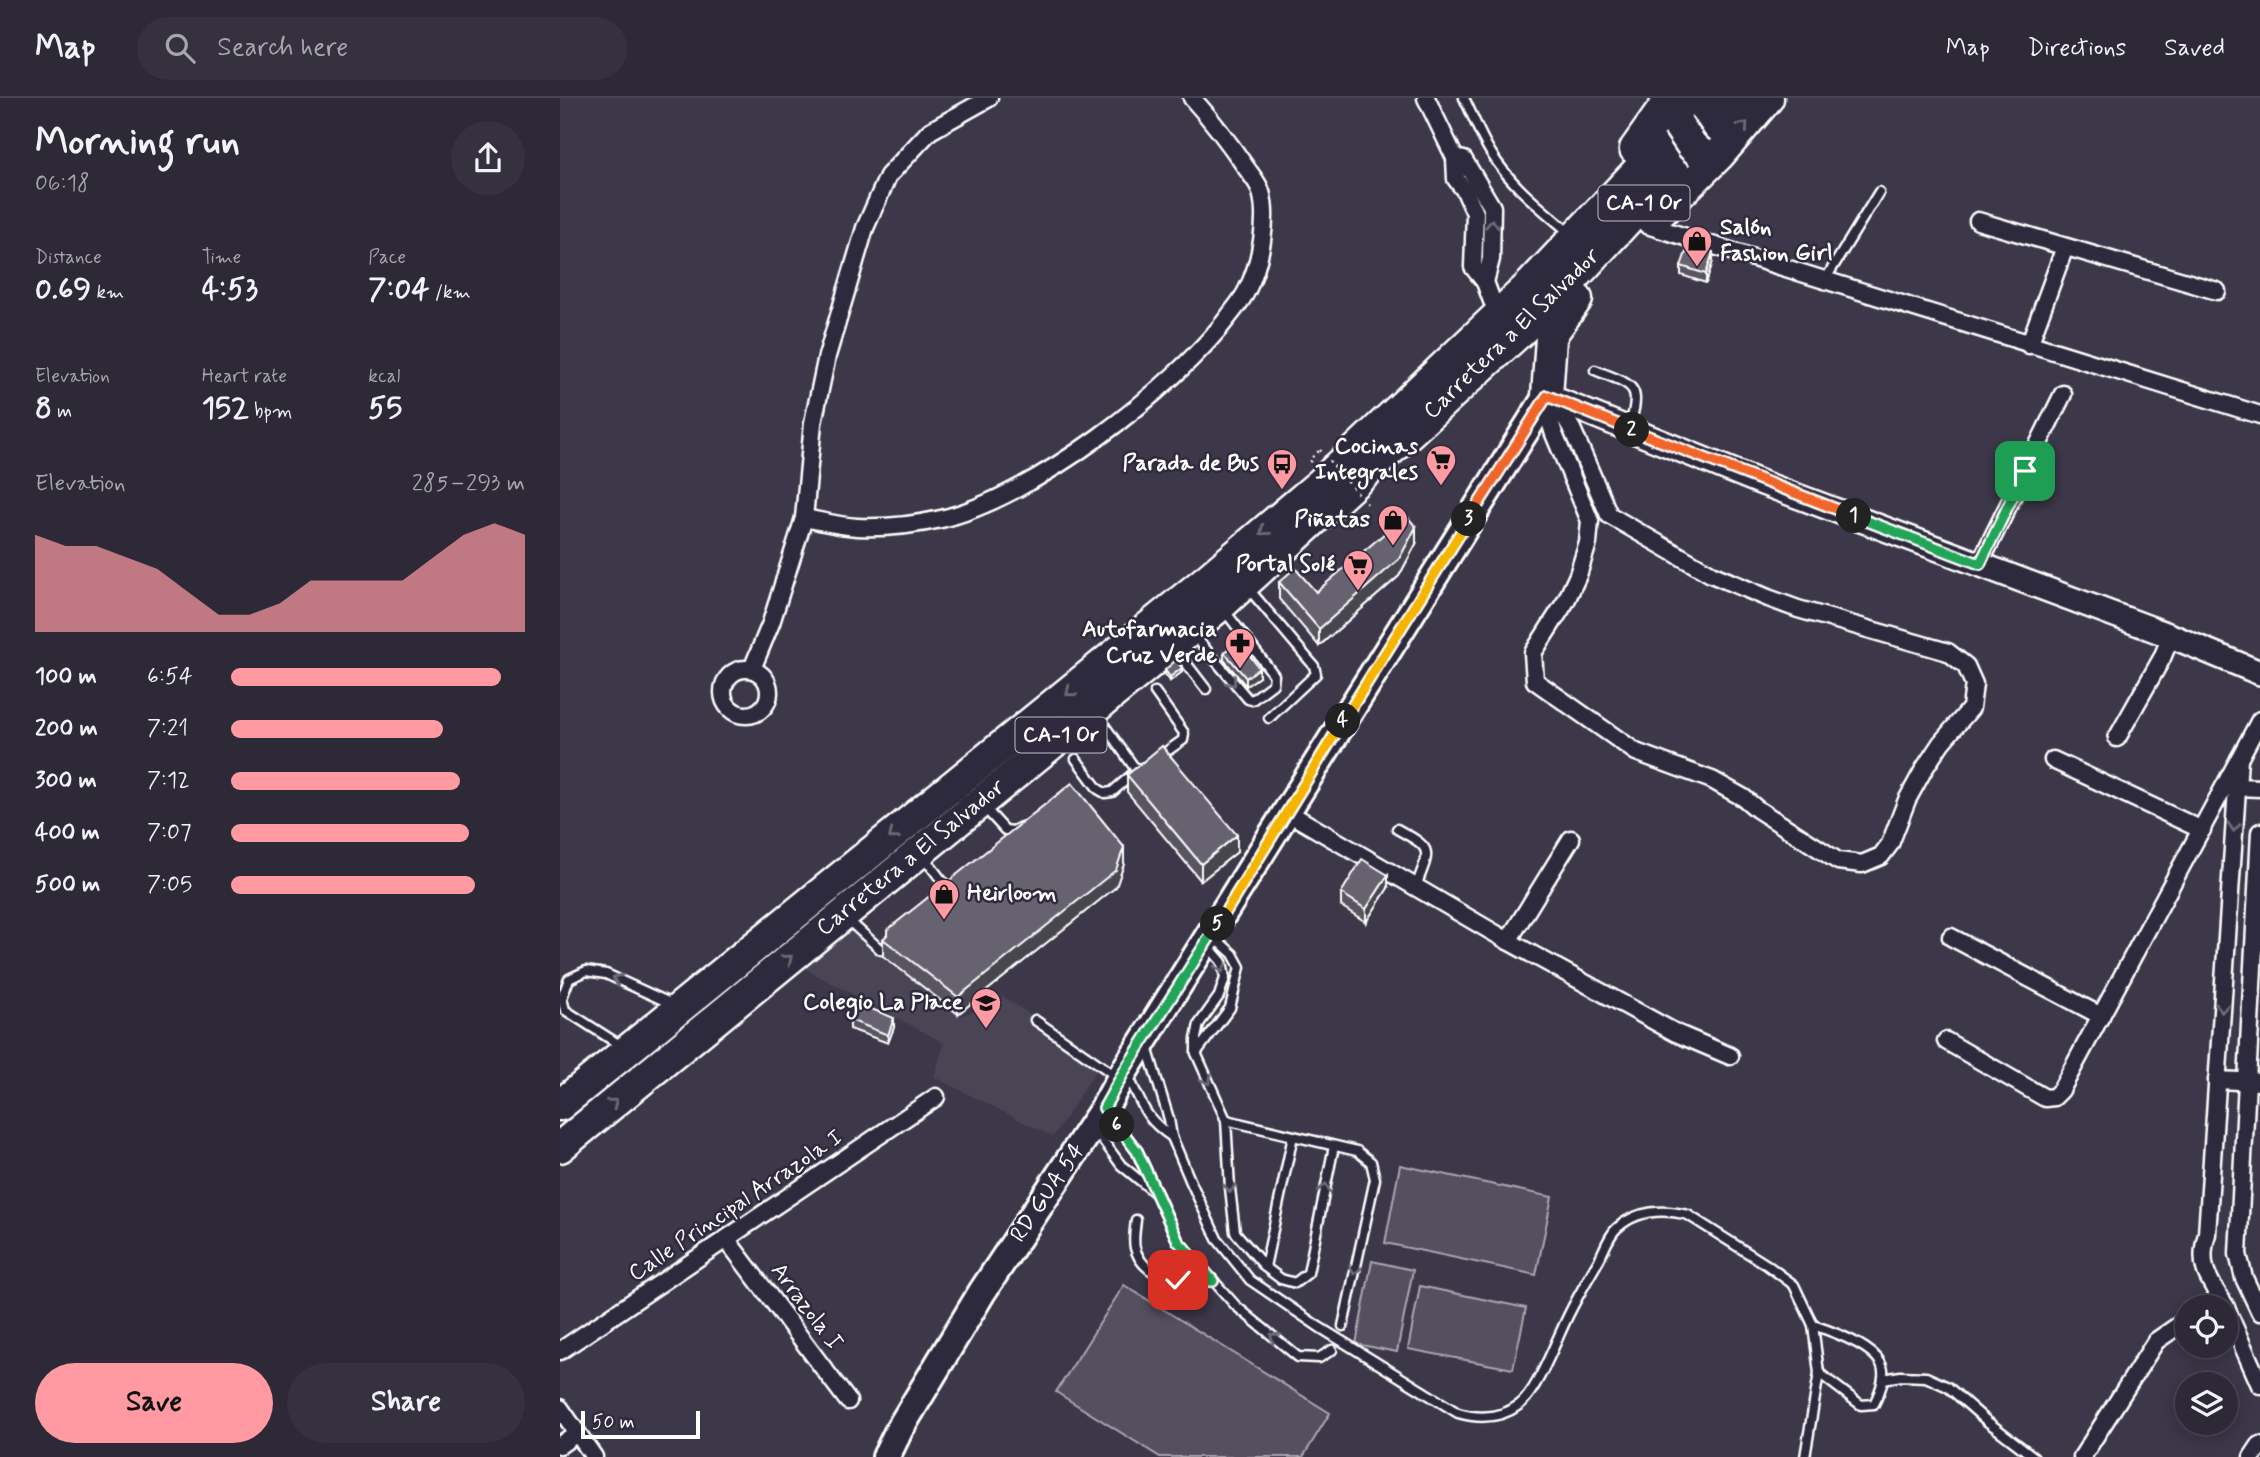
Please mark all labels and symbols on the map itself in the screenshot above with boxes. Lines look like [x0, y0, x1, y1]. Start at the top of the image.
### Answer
one-way arrow [1736, 122, 1748, 135]
road number: CA-1 Or [1598, 186, 1690, 220]
place label: Salón Fashion Girl [1720, 213, 1833, 269]
one-way arrow [1484, 218, 1500, 228]
shop icon: Salón Fashion Girl [1680, 224, 1714, 268]
street label: Carretera a El Salvador [1417, 242, 1607, 426]
pin: 2 [1614, 412, 1650, 448]
place label: Cocinas Integrales [1315, 432, 1419, 490]
pin [1995, 441, 2055, 501]
supermarket icon: Cocinas Integrales [1424, 443, 1458, 487]
bus stop icon: Parada de Bus [1265, 447, 1299, 491]
place label: Parada de Bus [1123, 449, 1259, 479]
pin: 1 [1836, 498, 1872, 534]
pin: 3 [1452, 502, 1486, 536]
shop icon: Piñatas [1376, 503, 1410, 547]
place label: Piñatas [1294, 505, 1371, 535]
one-way arrow [1260, 523, 1273, 535]
supermarket icon: Portal Solé [1341, 548, 1375, 592]
place label: Portal Solé [1236, 550, 1336, 580]
place label: Autofarmacia Cruz Verde [1082, 615, 1217, 671]
pharmacy icon: Autofarmacia Cruz Verde [1223, 626, 1257, 670]
one-way arrow [1224, 675, 1237, 687]
one-way arrow [1066, 683, 1078, 696]
pin: 4 [1326, 704, 1360, 738]
road number: CA-1 Or [1016, 718, 1106, 752]
street label: Carretera a El Salvador [811, 773, 1012, 943]
one-way arrow [2227, 822, 2242, 833]
one-way arrow [889, 827, 902, 839]
shop icon: Heirloom [927, 877, 961, 921]
place label: Heirloom [967, 879, 1057, 909]
pin: 5 [1200, 906, 1236, 942]
one-way arrow [780, 955, 793, 967]
one-way arrow [1213, 962, 1228, 974]
one-way arrow [612, 973, 625, 987]
school or university icon: Colegio La Place [969, 986, 1003, 1030]
place label: Colegio La Place [803, 988, 964, 1020]
one-way arrow [2214, 1003, 2229, 1014]
one-way arrow [1199, 1073, 1213, 1085]
one-way arrow [604, 1099, 617, 1111]
pin: 6 [1100, 1108, 1134, 1142]
street label: Calle Principal Arrazola I [623, 1123, 849, 1289]
street label: RD GUA 54 [1004, 1137, 1092, 1249]
one-way arrow [1317, 1182, 1332, 1194]
one-way arrow [1222, 1183, 1237, 1194]
pin [1148, 1250, 1208, 1310]
street label: Arrazola I [763, 1257, 849, 1357]
one-way arrow [1349, 1264, 1364, 1276]
one-way arrow [1269, 1332, 1281, 1345]
scale bar [581, 1408, 700, 1440]

